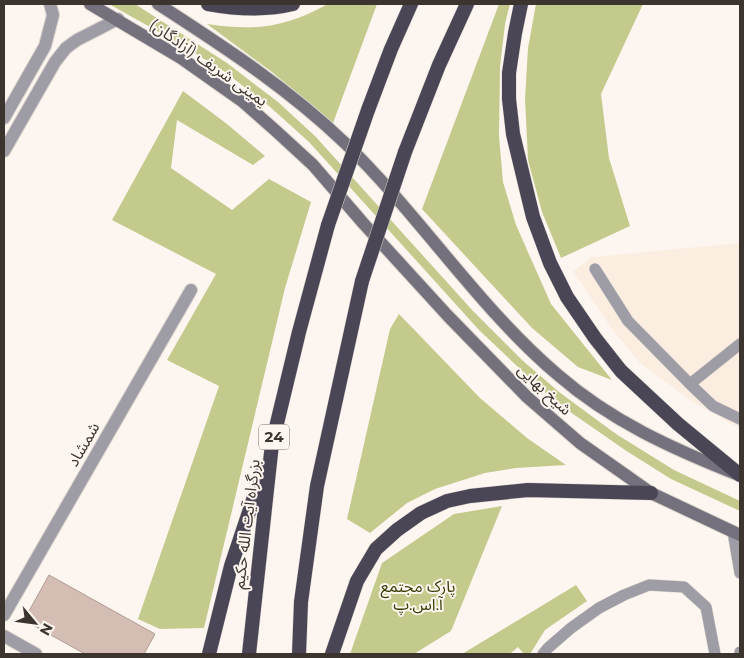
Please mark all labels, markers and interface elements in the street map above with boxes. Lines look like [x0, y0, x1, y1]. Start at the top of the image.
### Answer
street label: یمینی شریف (آزادگان) [146, 15, 271, 110]
street label: شیخ بهایی [512, 360, 576, 421]
street label: شمشاد [63, 419, 104, 470]
road number: 24 [259, 424, 289, 450]
street label: بزرگراه آیت الله حکیم [229, 458, 267, 590]
park label: پارک مجتمع آ.اس.پ [380, 577, 456, 615]
north arrow [10, 598, 60, 648]
text: N [36, 620, 57, 639]

